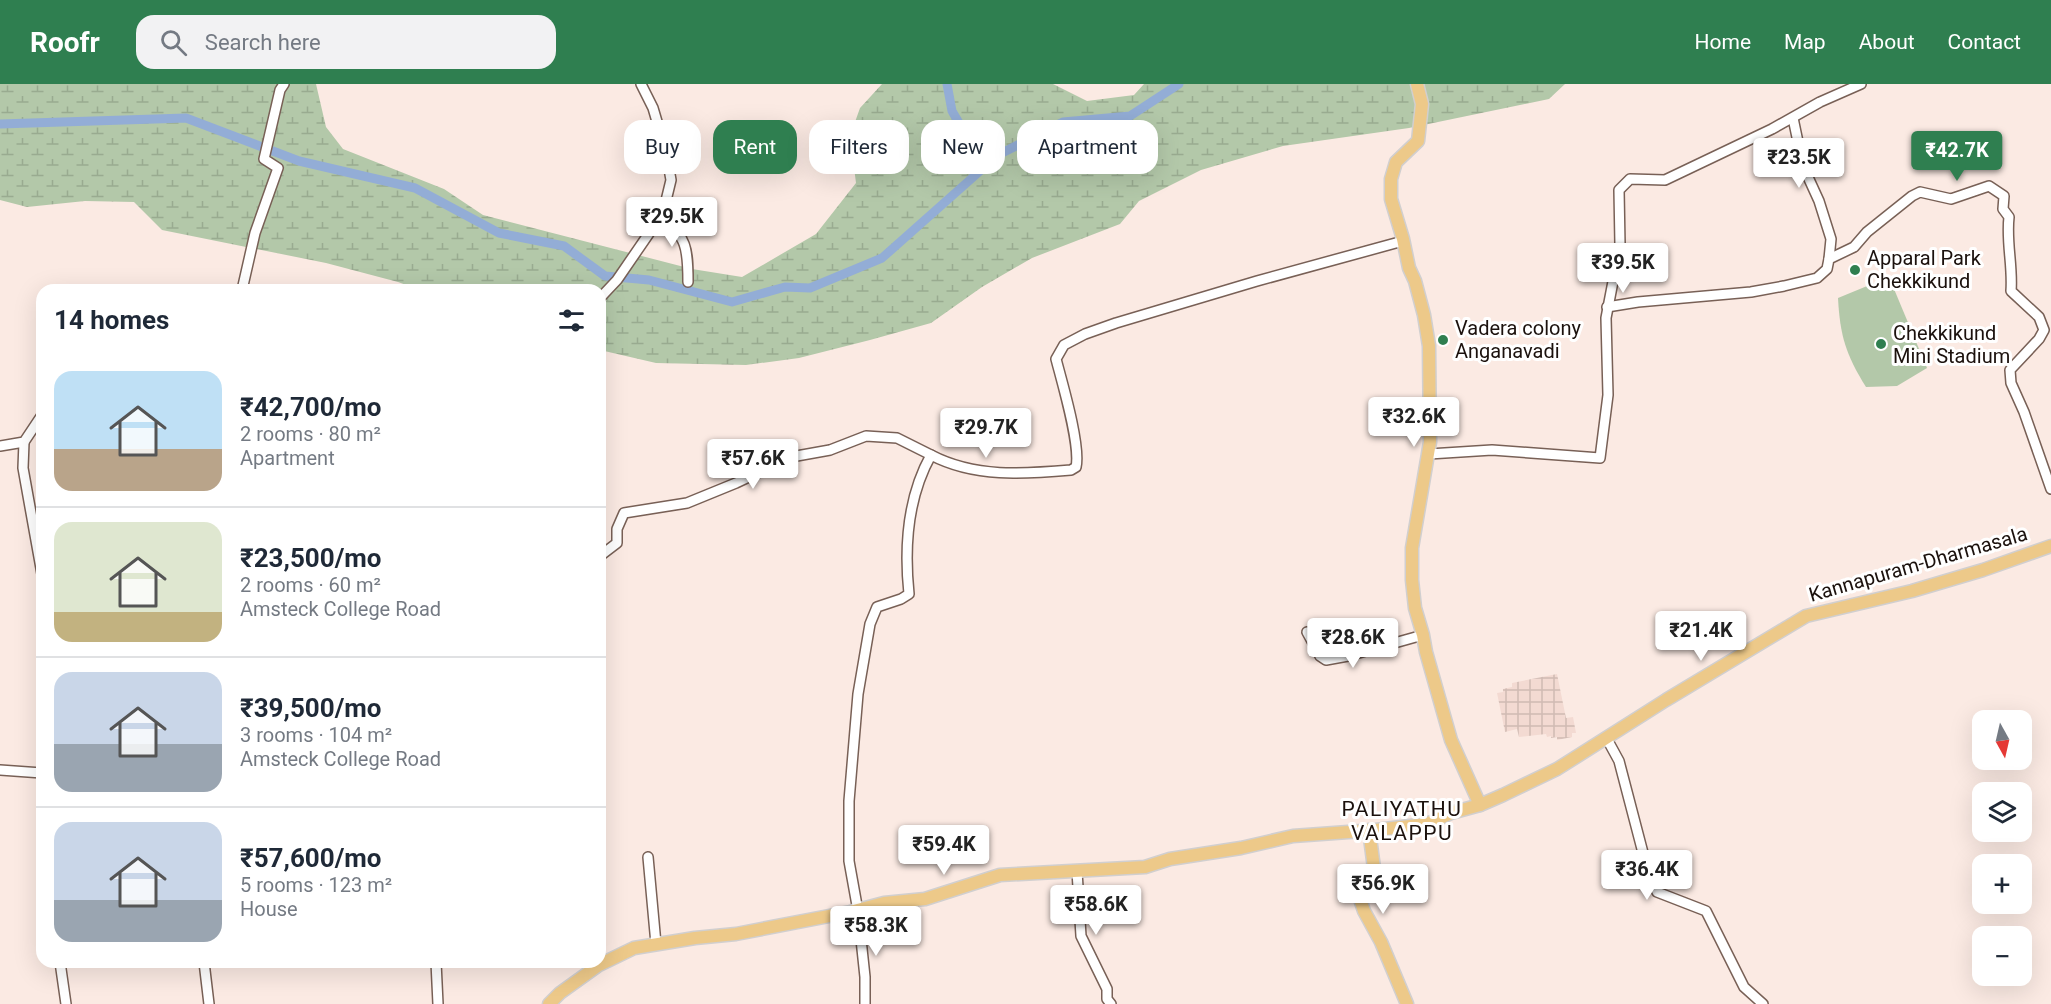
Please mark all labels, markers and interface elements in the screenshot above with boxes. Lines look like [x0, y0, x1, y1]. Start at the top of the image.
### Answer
search box [136, 15, 556, 69]
text: Roofr [30, 26, 100, 59]
icon: search [157, 26, 190, 59]
text: Search here [205, 30, 321, 55]
text: Home [1695, 30, 1751, 54]
text: Map [1784, 30, 1826, 54]
text: About [1859, 30, 1915, 54]
text: Contact [1948, 30, 2021, 54]
chip: Buy [624, 120, 701, 174]
chip: Rent [713, 120, 797, 174]
chip: Filters [809, 120, 909, 174]
chip: New [921, 120, 1005, 174]
chip: Apartment [1017, 120, 1158, 174]
pin: ₹42.7K [1908, 131, 2006, 182]
pin: ₹23.5K [1750, 138, 1848, 189]
text: ₹42.7K [1925, 138, 1989, 162]
text: ₹23.5K [1767, 145, 1831, 169]
pin: ₹29.5K [623, 197, 721, 248]
text: ₹29.5K [640, 204, 704, 228]
pin: ₹39.5K [1574, 243, 1672, 294]
place label: Apparal Park Chekkikund [1867, 246, 1982, 293]
text: ₹39.5K [1591, 250, 1655, 274]
marker: Apparal Park Chekkikund [1848, 263, 1862, 277]
icon: filters [555, 304, 588, 337]
text: 14 homes [54, 305, 169, 335]
place label: Vadera colony Anganavadi [1455, 316, 1581, 363]
place label: Chekkikund Mini Stadium [1893, 321, 2010, 368]
marker: Vadera colony Anganavadi [1436, 333, 1450, 347]
marker: Chekkikund Mini Stadium [1874, 337, 1888, 351]
text: ₹42,700/mo [240, 392, 382, 422]
icon: home [102, 395, 174, 467]
pin: ₹32.6K [1365, 397, 1463, 448]
text: ₹32.6K [1382, 404, 1446, 428]
pin: ₹29.7K [937, 408, 1035, 459]
text: ₹29.7K [954, 415, 1018, 439]
text: 2 rooms · 80 m² [240, 422, 381, 446]
pin: ₹57.6K [704, 439, 802, 490]
text: Apartment [240, 446, 335, 470]
text: ₹57.6K [721, 446, 785, 470]
street label: Kannapuram-Dharmasala [1806, 521, 2030, 607]
text: ₹23,500/mo [240, 543, 382, 573]
icon: home [102, 546, 174, 618]
text: 2 rooms · 60 m² [240, 573, 381, 597]
text: Amsteck College Road [240, 597, 441, 621]
pin: ₹21.4K [1652, 611, 1750, 662]
pin: ₹28.6K [1304, 618, 1402, 669]
text: ₹21.4K [1669, 618, 1733, 642]
text: ₹28.6K [1321, 625, 1385, 649]
text: ₹39,500/mo [240, 693, 382, 723]
icon: home [102, 696, 174, 768]
north arrow [1972, 710, 2032, 770]
map controls [1972, 710, 2032, 986]
text: 3 rooms · 104 m² [240, 723, 392, 747]
text: Amsteck College Road [240, 747, 441, 771]
button: layers [1972, 782, 2032, 842]
district label: PALIYATHU VALAPPU [1342, 797, 1462, 845]
pin: ₹59.4K [895, 825, 993, 876]
text: ₹59.4K [912, 832, 976, 856]
text: ₹57,600/mo [240, 843, 382, 873]
icon: home [102, 846, 174, 918]
pin: ₹36.4K [1598, 850, 1696, 901]
button: + [1972, 854, 2032, 914]
text: ₹36.4K [1615, 857, 1679, 881]
pin: ₹56.9K [1334, 864, 1432, 915]
text: ₹56.9K [1351, 871, 1415, 895]
text: 5 rooms · 123 m² [240, 873, 392, 897]
pin: ₹58.6K [1047, 885, 1145, 936]
text: ₹58.6K [1064, 892, 1128, 916]
text: House [240, 897, 298, 921]
pin: ₹58.3K [827, 906, 925, 957]
text: ₹58.3K [844, 913, 908, 937]
button: − [1972, 926, 2032, 986]

